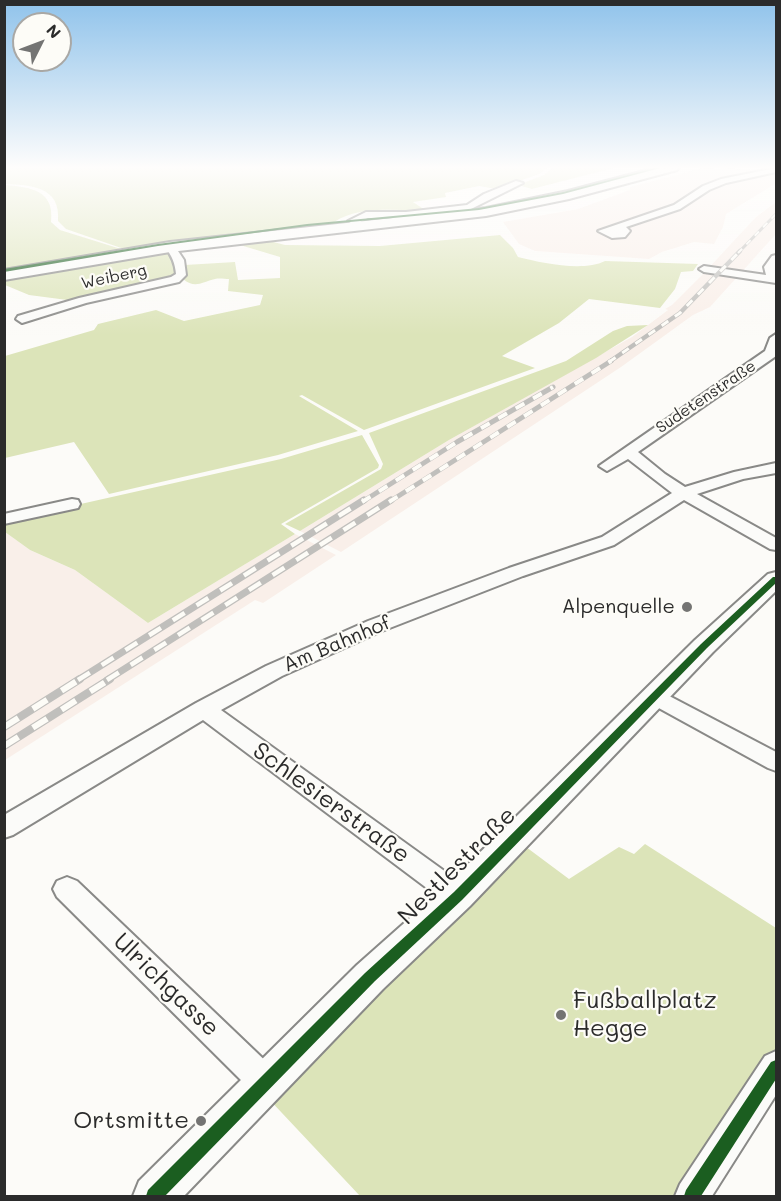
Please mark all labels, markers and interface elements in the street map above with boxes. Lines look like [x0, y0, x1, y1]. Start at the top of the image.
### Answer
north arrow [12, 12, 72, 72]
text: N [42, 19, 66, 43]
street label: Weiberg [80, 261, 148, 293]
street label: Sudetenstraße [652, 356, 760, 438]
place label: Alpenquelle [562, 595, 675, 619]
marker: Alpenquelle [680, 600, 694, 614]
street label: Am Bahnhof [280, 611, 394, 677]
street label: Schlesierstraße [247, 736, 415, 870]
street label: Nestlestraße [392, 801, 522, 931]
street label: Ulrichgasse [107, 927, 225, 1043]
place label: Fußballplatz Hegge [573, 987, 717, 1043]
marker: Fußballplatz Hegge [554, 1008, 568, 1022]
place label: Ortsmitte [73, 1107, 189, 1135]
marker: Ortsmitte [194, 1114, 208, 1128]

